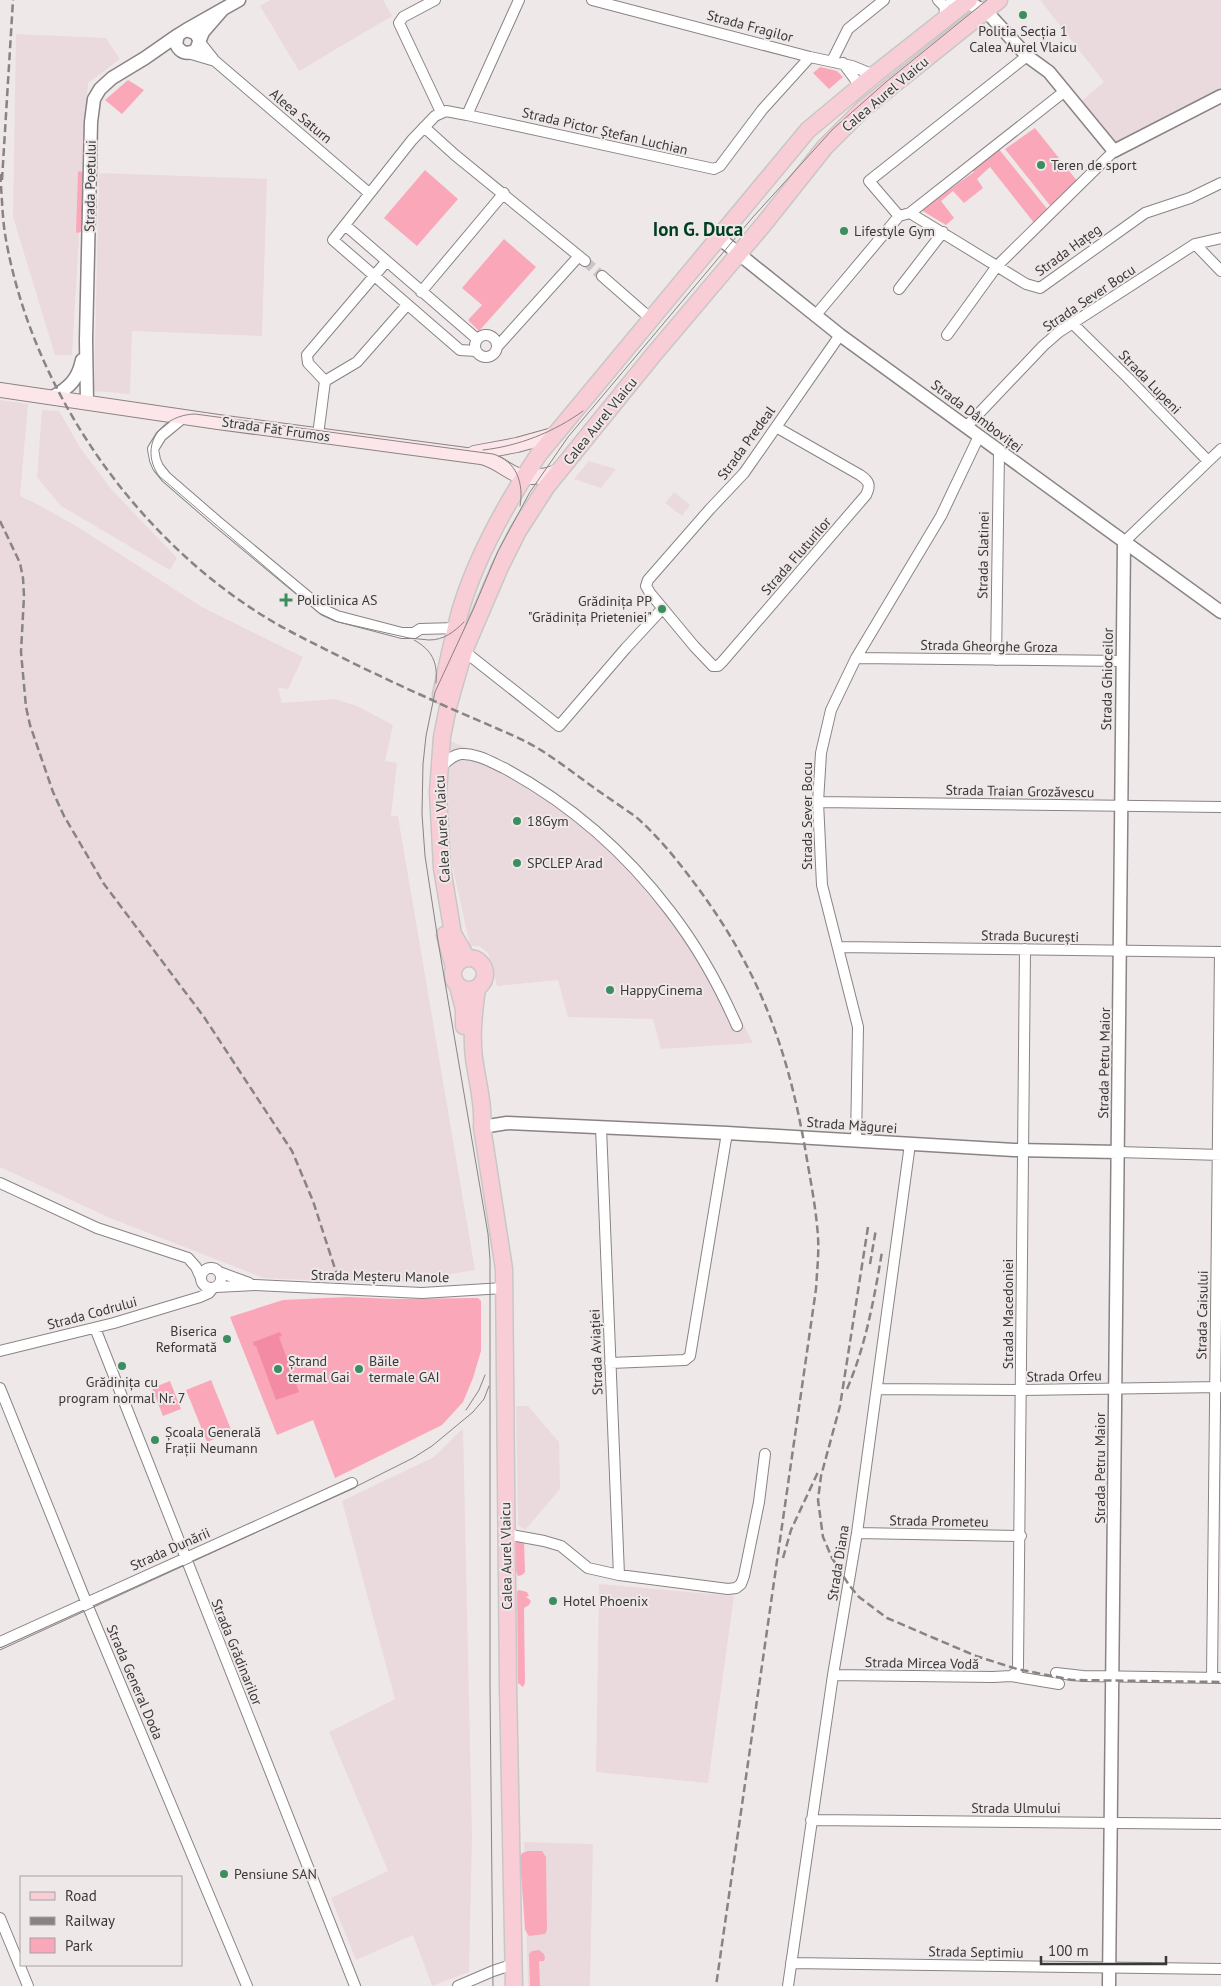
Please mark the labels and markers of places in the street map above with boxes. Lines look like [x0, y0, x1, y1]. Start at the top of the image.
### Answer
marker: Politia Secția 1 Calea Aurel Vlaicu [1017, 9, 1029, 21]
place label: Politia Secția 1 Calea Aurel Vlaicu [969, 22, 1077, 56]
place label: Teren de sport [1051, 156, 1137, 174]
marker: Teren de sport [1035, 159, 1047, 171]
place label: Lifestyle Gym [854, 222, 935, 240]
marker: Lifestyle Gym [838, 225, 850, 237]
place label: Policlinica AS [297, 591, 377, 609]
place label: Grădinița PP "Grădinița Prieteniei" [528, 592, 652, 626]
marker: Policlinica AS [279, 593, 293, 607]
marker: Grădinița PP "Grădinița Prieteniei" [656, 603, 668, 615]
place label: 18Gym [527, 812, 569, 830]
marker: 18Gym [511, 815, 523, 827]
place label: SPCLEP Arad [527, 854, 603, 872]
marker: SPCLEP Arad [511, 857, 523, 869]
place label: HappyCinema [620, 981, 703, 999]
marker: HappyCinema [604, 984, 616, 996]
place label: Biserica Reformată [156, 1322, 217, 1356]
marker: Biserica Reformată [221, 1333, 233, 1345]
place label: Ștrand termal Gai [288, 1352, 350, 1386]
place label: Băile termale GAI [369, 1352, 440, 1386]
marker: Grădinița cu program normal Nr. 7 [116, 1360, 128, 1372]
marker: Ștrand termal Gai [272, 1363, 284, 1375]
marker: Băile termale GAI [353, 1363, 365, 1375]
place label: Grădinița cu program normal Nr. 7 [59, 1373, 185, 1407]
place label: Școala Generală Frații Neumann [165, 1423, 261, 1457]
marker: Școala Generală Frații Neumann [149, 1434, 161, 1446]
place label: Hotel Phoenix [563, 1592, 648, 1610]
marker: Hotel Phoenix [547, 1595, 559, 1607]
place label: Pensiune SAN [234, 1865, 317, 1883]
marker: Pensiune SAN [218, 1868, 230, 1880]

